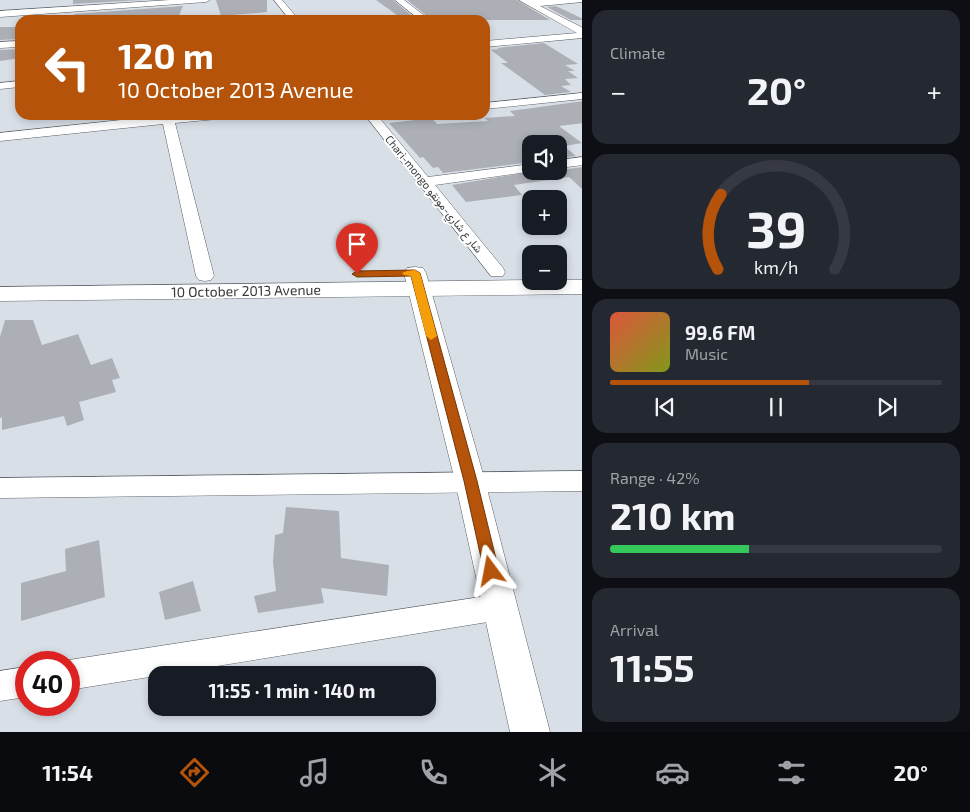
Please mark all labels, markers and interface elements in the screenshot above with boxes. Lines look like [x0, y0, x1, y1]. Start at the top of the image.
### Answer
text: 120 m [118, 34, 214, 76]
icon: left [35, 35, 100, 100]
text: Climate [610, 43, 665, 62]
text: 20° [747, 67, 806, 113]
text: − [610, 74, 626, 108]
text: + [927, 74, 942, 108]
text: 10 October 2013 Avenue [118, 76, 354, 102]
street label: Chari-mongo شار ع شاري-مونقو [380, 132, 486, 258]
map controls [522, 135, 567, 290]
button: sound [522, 135, 567, 180]
button: + [522, 190, 567, 235]
text: 39 [746, 196, 806, 258]
pin [336, 223, 378, 274]
icon: arrive [343, 230, 371, 258]
button: − [522, 245, 567, 290]
text: km/h [754, 256, 798, 278]
street label: 10 October 2013 Avenue [171, 281, 321, 300]
text: 99.6 FM [685, 321, 755, 344]
text: Music [685, 344, 728, 363]
icon: previous [651, 393, 679, 421]
icon: pause [762, 393, 790, 421]
icon: next [873, 393, 901, 421]
text: Range · 42% [610, 468, 699, 487]
text: 210 km [610, 492, 735, 538]
position arrow [464, 544, 516, 596]
text: Arrival [610, 620, 659, 639]
text: 11:55 [610, 644, 695, 690]
speed limit sign: 40 [15, 651, 80, 716]
text: 11:55 · 1 min · 140 m [208, 679, 376, 702]
icon: directions [177, 755, 212, 790]
icon: music [297, 755, 332, 790]
icon: phone [416, 755, 451, 790]
icon: climate [535, 755, 570, 790]
icon: car [655, 755, 690, 790]
icon: filters [774, 755, 809, 790]
text: 11:54 [42, 759, 93, 785]
text: 20° [894, 759, 928, 785]

